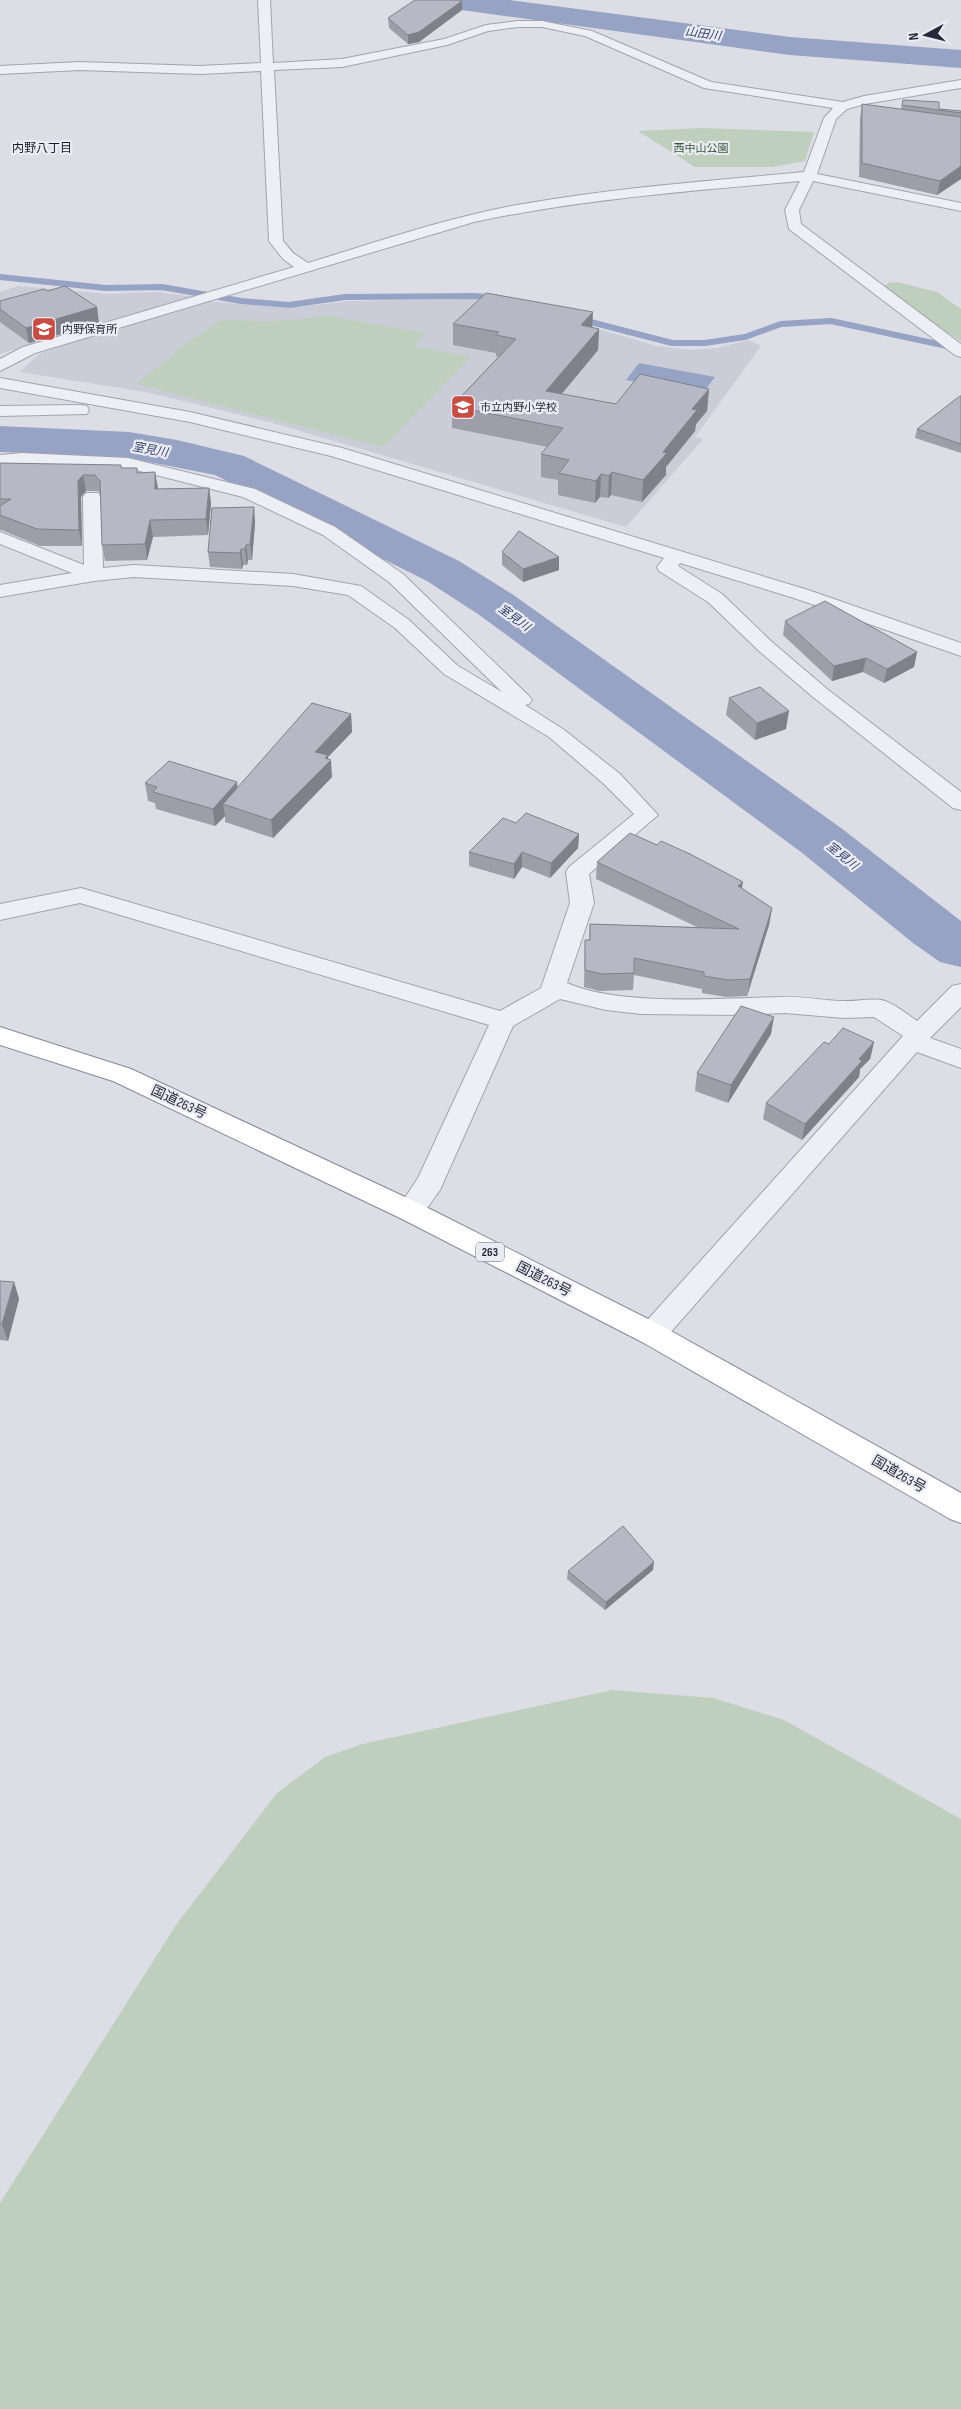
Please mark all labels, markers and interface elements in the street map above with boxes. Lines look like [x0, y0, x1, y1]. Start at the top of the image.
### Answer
north arrow [901, 10, 951, 60]
water label: 山田川 [684, 24, 724, 44]
text: N [905, 32, 922, 41]
district label: 内野八丁目 [12, 141, 72, 156]
park label: 西中山公園 [674, 142, 729, 155]
school or university icon: 内野保育所 [31, 316, 57, 342]
place label: 内野保育所 [62, 323, 118, 336]
school or university icon: 市立内野小学校 [450, 394, 476, 420]
place label: 市立内野小学校 [480, 401, 557, 414]
water label: 室見川 [131, 439, 171, 461]
water label: 室見川 [495, 601, 535, 636]
water label: 室見川 [823, 839, 862, 874]
street label: 国道263号 [148, 1082, 210, 1122]
road number: 263 [476, 1242, 504, 1262]
street label: 国道263号 [514, 1258, 574, 1300]
street label: 国道263号 [869, 1452, 929, 1496]

